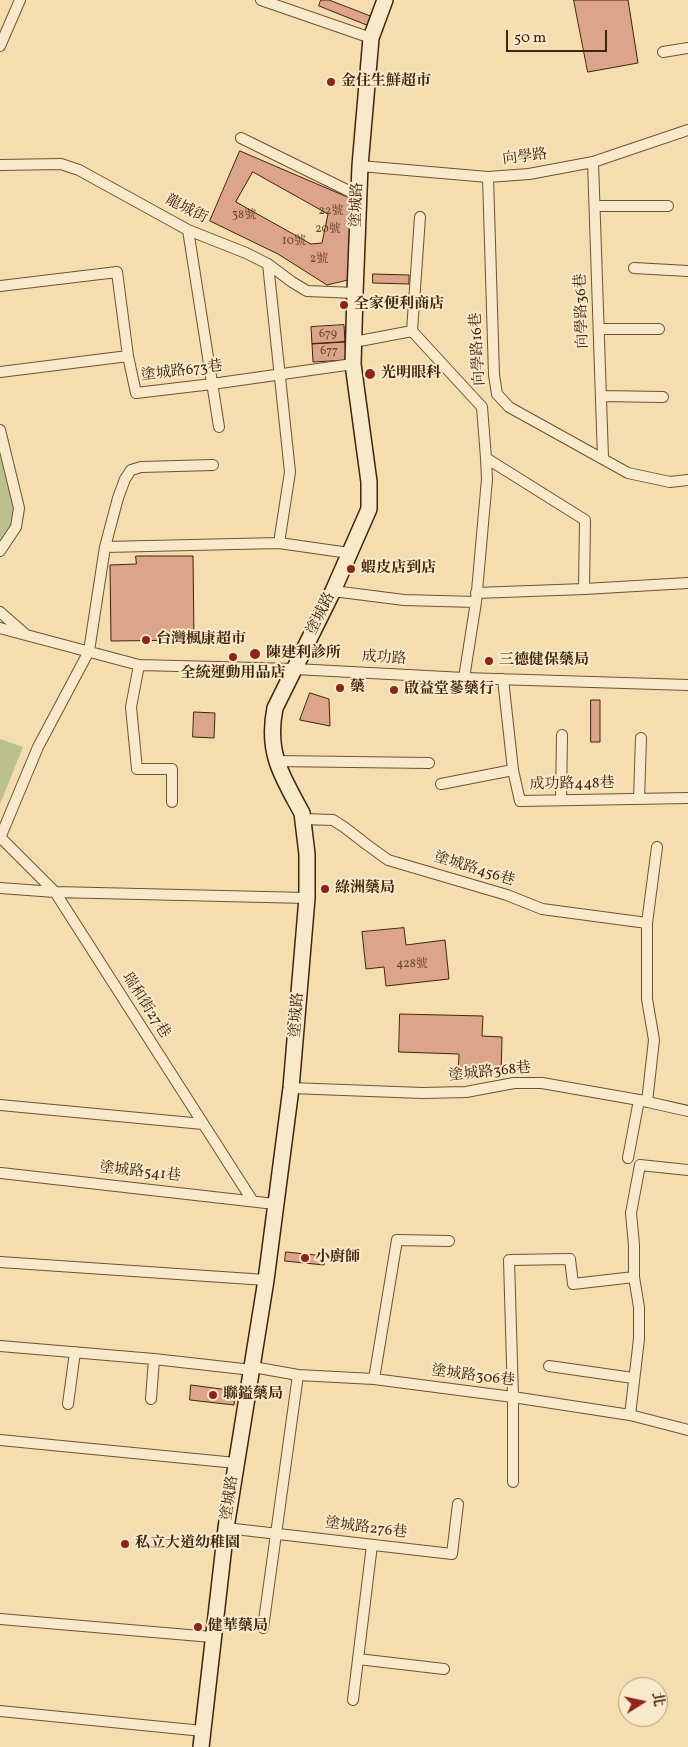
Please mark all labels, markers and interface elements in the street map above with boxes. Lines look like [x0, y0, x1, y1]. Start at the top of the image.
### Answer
scale bar [508, 20, 609, 52]
text: 50 m [514, 28, 546, 49]
place label: 金住生鮮超市 [341, 73, 431, 91]
marker: 金住生鮮超市 [325, 76, 337, 88]
street label: 向學路 [502, 146, 548, 170]
street label: 塗城路 [348, 182, 368, 228]
street label: 龍城街 [162, 192, 210, 228]
house number: 22號 [319, 205, 343, 219]
house number: 38號 [232, 209, 256, 223]
house number: 20號 [315, 223, 341, 237]
house number: 10號 [282, 235, 306, 249]
house number: 2號 [310, 253, 328, 267]
street label: 向學路36巷 [573, 273, 593, 349]
place label: 全家便利商店 [354, 296, 444, 314]
marker: 全家便利商店 [338, 299, 350, 311]
street label: 向學路16巷 [468, 312, 490, 386]
house number: 679 [319, 328, 337, 342]
house number: 677 [320, 345, 338, 359]
street label: 塗城路673巷 [140, 358, 224, 386]
place label: 光明眼科 [381, 365, 441, 383]
marker: 光明眼科 [363, 367, 377, 381]
place label: 蝦皮店到店 [361, 560, 436, 578]
marker: 蝦皮店到店 [345, 563, 357, 575]
street label: 塗城路 [304, 590, 340, 638]
place label: 台灣楓康超市 [156, 631, 246, 649]
marker: 台灣楓康超市 [140, 634, 152, 646]
place label: 陳建利診所 [266, 645, 341, 663]
marker: 陳建利診所 [248, 647, 262, 661]
street label: 成功路 [361, 649, 407, 669]
marker: 全統運動用品店 [227, 651, 239, 663]
place label: 三德健保藥局 [499, 652, 589, 670]
marker: 三德健保藥局 [483, 655, 495, 667]
place label: 全統運動用品店 [181, 665, 285, 683]
place label: 藥 [350, 679, 365, 697]
place label: 啟益堂蔘藥行 [404, 681, 494, 699]
marker: 藥 [334, 682, 346, 694]
marker: 啟益堂蔘藥行 [388, 684, 400, 696]
street label: 成功路448巷 [529, 775, 615, 795]
street label: 塗城路456巷 [432, 849, 516, 891]
place label: 綠洲藥局 [335, 880, 395, 898]
marker: 綠洲藥局 [319, 883, 331, 895]
house number: 428號 [396, 958, 428, 972]
street label: 瑞和街27巷 [117, 970, 173, 1042]
street label: 塗城路 [287, 992, 309, 1038]
street label: 塗城路368巷 [448, 1060, 532, 1086]
street label: 塗城路541巷 [98, 1160, 182, 1186]
place label: 小廚師 [315, 1249, 360, 1267]
marker: 小廚師 [299, 1252, 311, 1264]
street label: 塗城路306巷 [430, 1363, 516, 1391]
place label: 聯鎰藥局 [223, 1386, 283, 1404]
marker: 聯鎰藥局 [207, 1389, 219, 1401]
street label: 塗城路 [219, 1474, 243, 1522]
street label: 塗城路276巷 [324, 1515, 408, 1543]
place label: 私立大道幼稚園 [135, 1535, 240, 1553]
marker: 私立大道幼稚園 [119, 1538, 131, 1550]
place label: 健華藥局 [208, 1618, 268, 1636]
marker: 健華藥局 [192, 1621, 204, 1633]
north arrow [618, 1677, 668, 1727]
text: 北 [647, 1691, 668, 1708]

